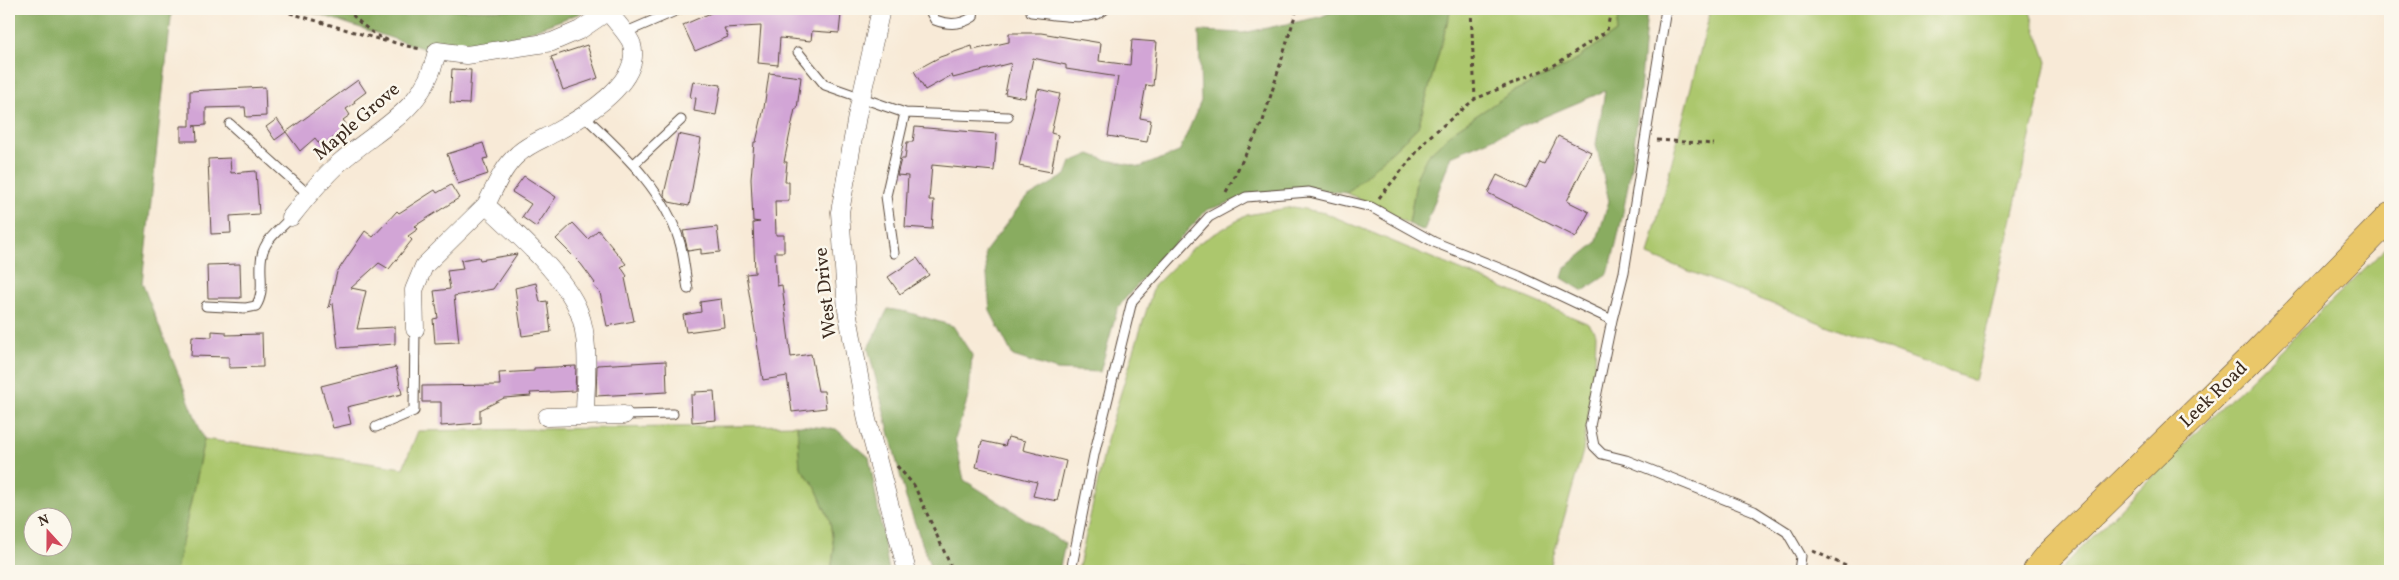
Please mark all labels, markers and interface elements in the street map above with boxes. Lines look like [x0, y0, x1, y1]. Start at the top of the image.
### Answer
street label: Maple Grove [308, 77, 406, 167]
street label: West Drive [808, 246, 844, 340]
street label: Leek Road [2174, 356, 2254, 434]
north arrow [22, 508, 72, 558]
text: N [36, 511, 52, 532]

